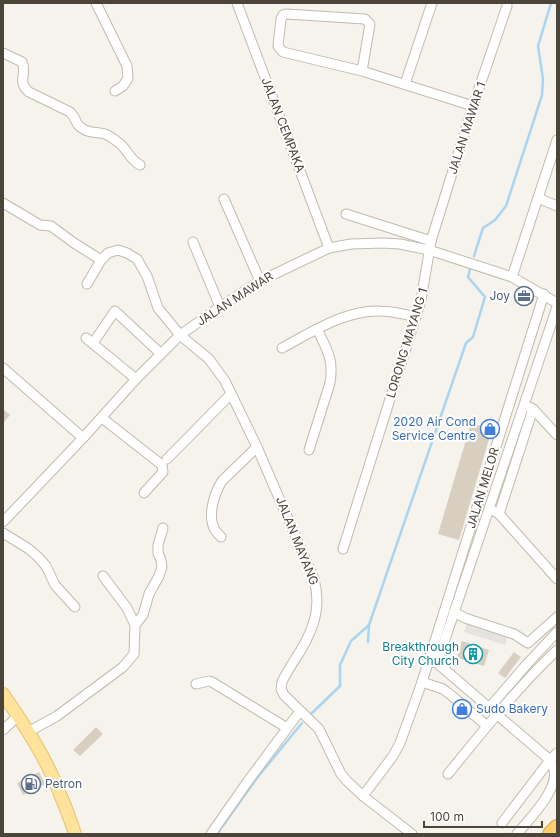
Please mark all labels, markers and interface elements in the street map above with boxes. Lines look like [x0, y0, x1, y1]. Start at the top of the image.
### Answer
street label: JALAN CEMPAKA [258, 75, 308, 174]
street label: JALAN MAWAR 1 [445, 80, 489, 176]
street label: JALAN MAWAR [194, 268, 276, 329]
office icon: Joy [513, 285, 535, 307]
street label: LORONG MAYANG 1 [383, 286, 430, 400]
place label: Joy [489, 288, 510, 303]
place label: 2020 Air Cond Service Centre [392, 414, 476, 443]
shop icon: 2020 Air Cond Service Centre [479, 418, 501, 440]
street label: JALAN MELOR [463, 445, 502, 530]
street label: JALAN MAYANG [273, 494, 322, 587]
place label: Breakthrough City Church [382, 639, 459, 668]
building icon: Breakthrough City Church [462, 643, 484, 665]
shop icon: Sudo Bakery [451, 698, 473, 720]
place label: Sudo Bakery [476, 701, 548, 716]
fuel station icon: Petron [20, 773, 42, 795]
place label: Petron [45, 776, 82, 791]
scale bar [424, 803, 542, 829]
text: 100 m [430, 809, 464, 824]

